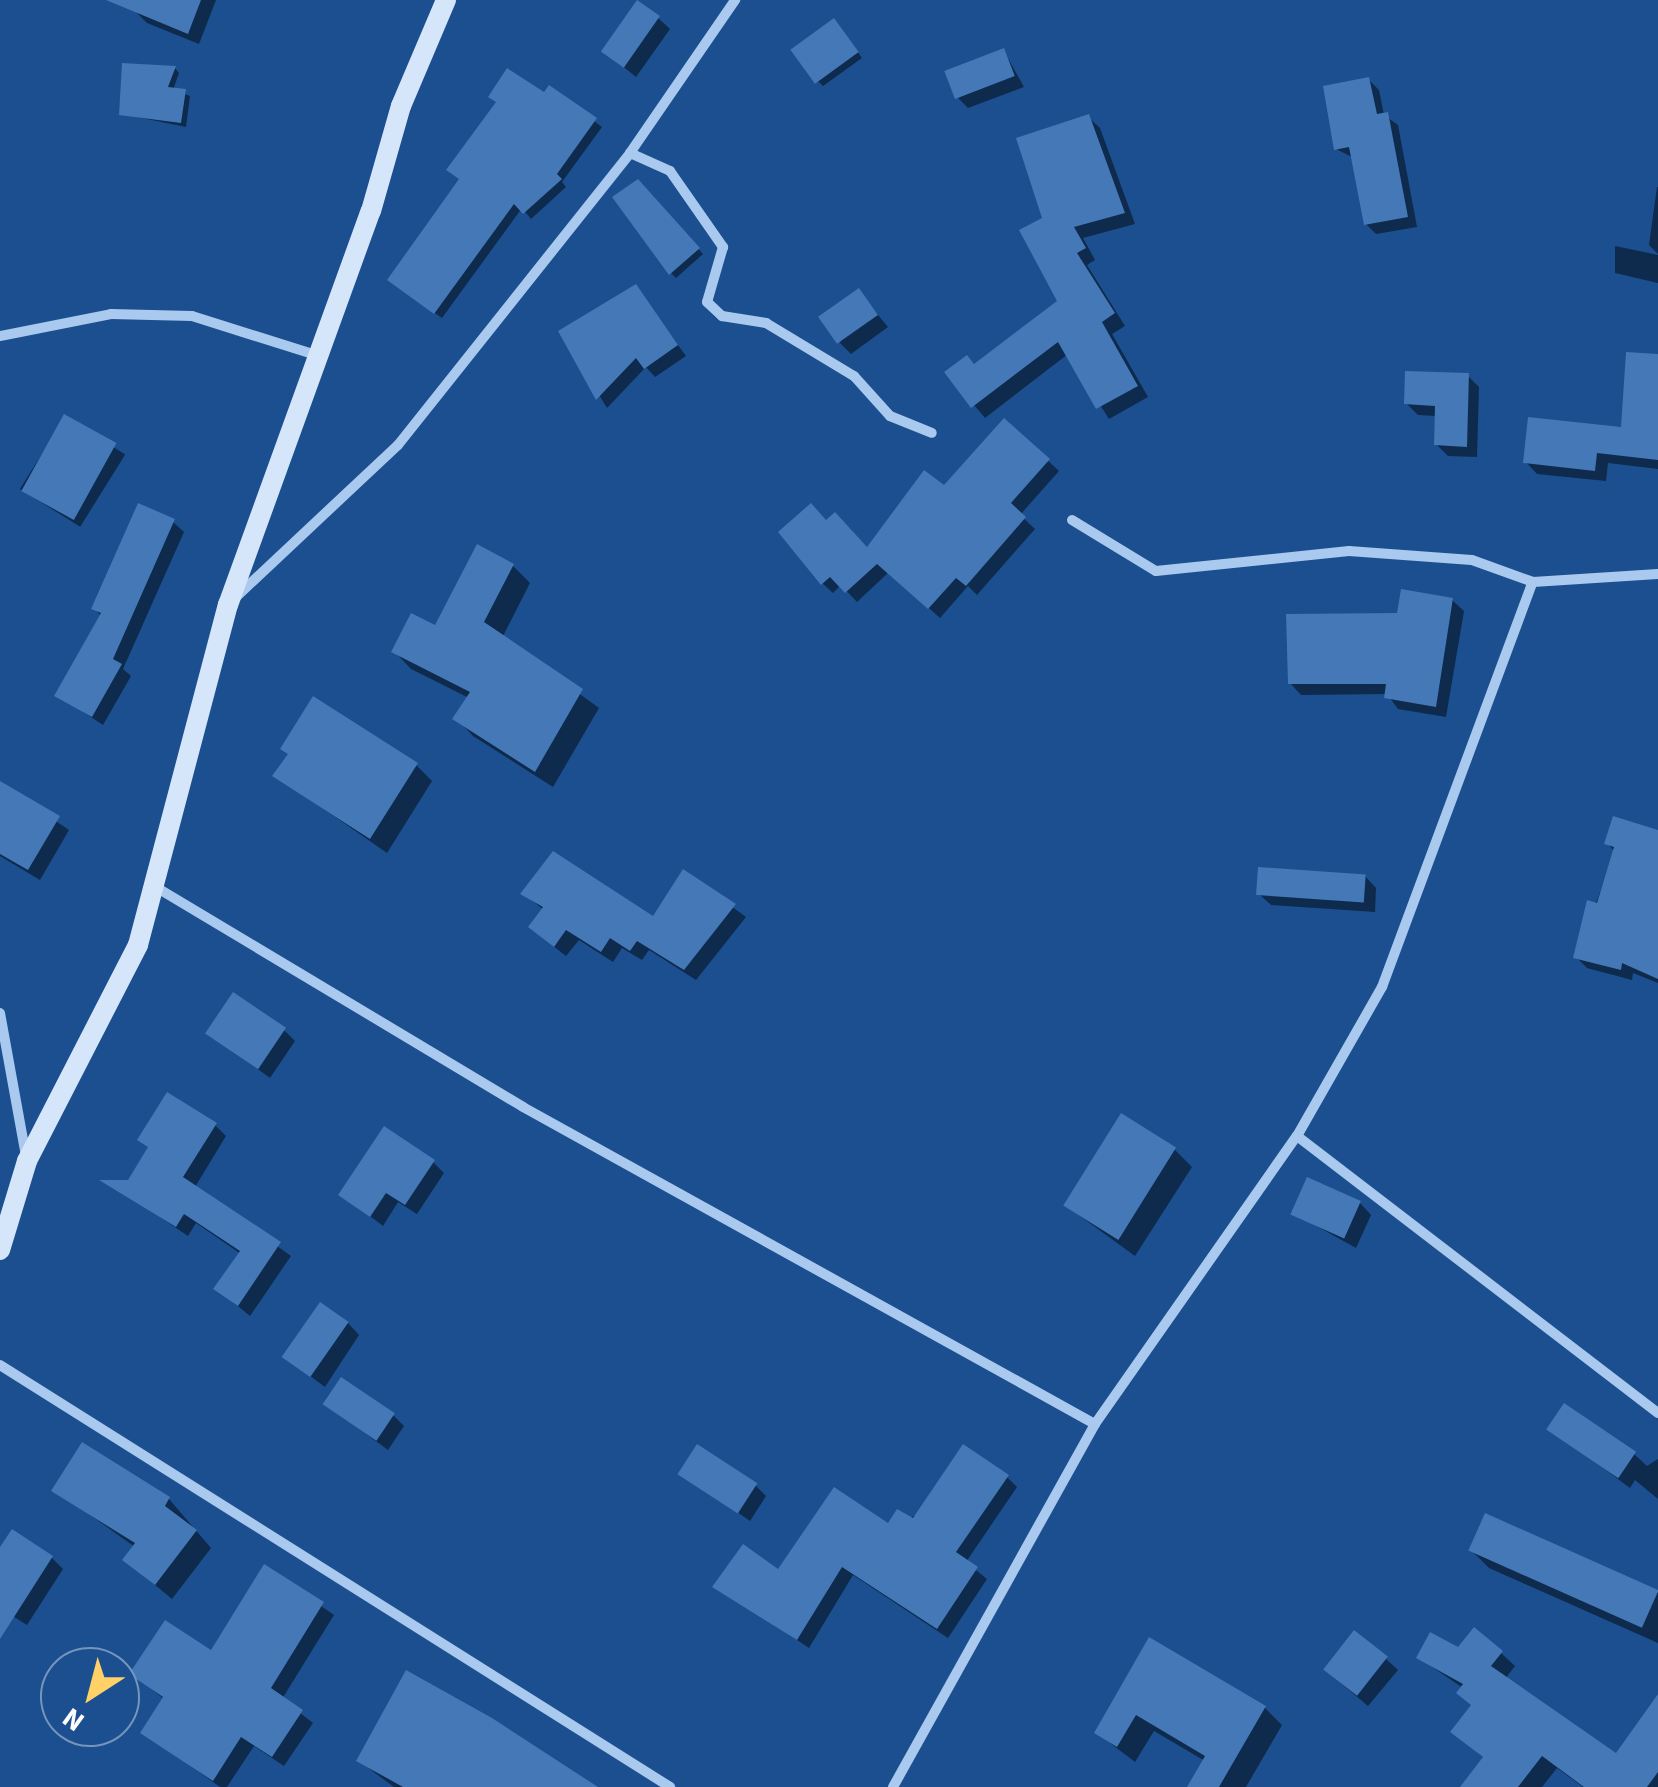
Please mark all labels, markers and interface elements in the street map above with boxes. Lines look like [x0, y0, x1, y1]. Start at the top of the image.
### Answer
north arrow [40, 1647, 140, 1747]
text: N [54, 1698, 93, 1741]

